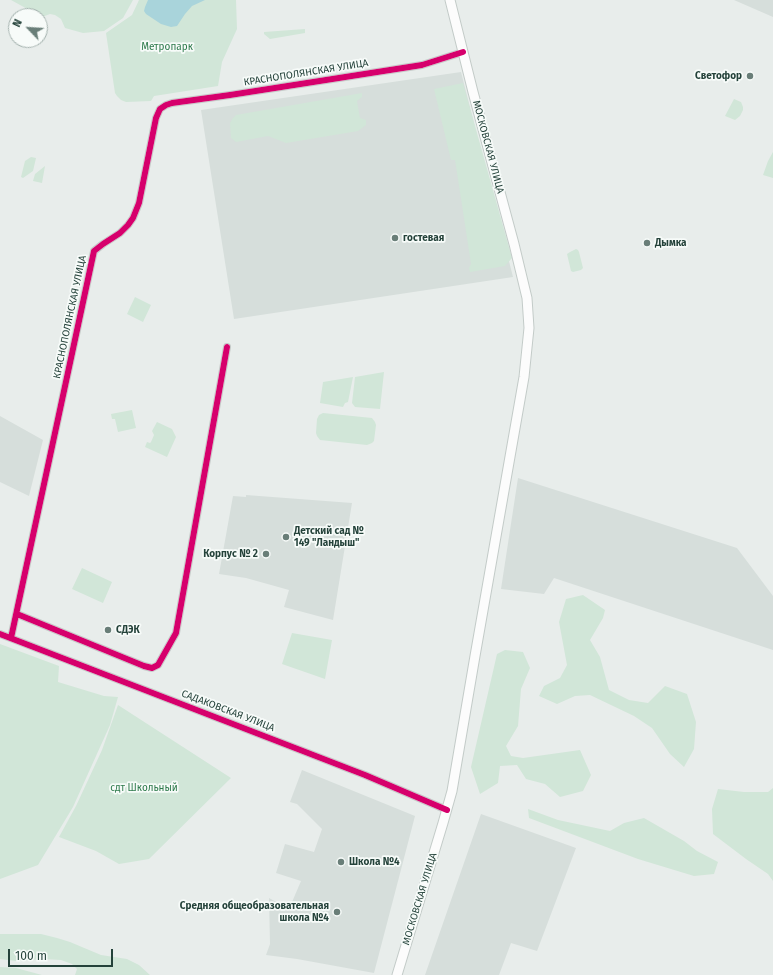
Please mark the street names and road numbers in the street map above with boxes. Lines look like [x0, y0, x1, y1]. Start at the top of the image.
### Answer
street label: КРАСНОПОЛЯНСКАЯ УЛИЦА [243, 57, 369, 89]
street label: МОСКОВСКАЯ УЛИЦА [470, 99, 506, 195]
street label: КРАСНОПОЛЯНСКАЯ УЛИЦА [51, 254, 89, 380]
street label: САДАКОВСКАЯ УЛИЦА [180, 688, 276, 734]
street label: МОСКОВСКАЯ УЛИЦА [400, 851, 440, 947]

